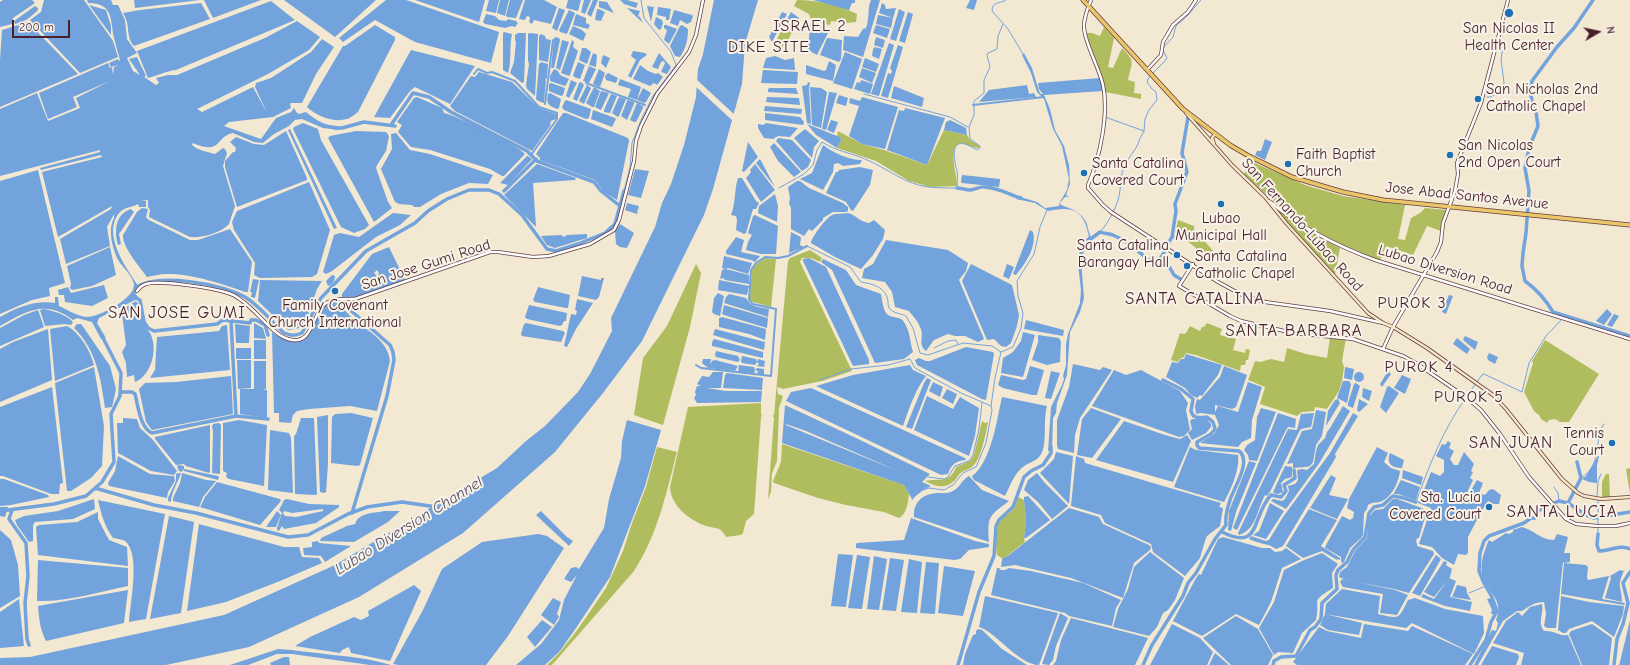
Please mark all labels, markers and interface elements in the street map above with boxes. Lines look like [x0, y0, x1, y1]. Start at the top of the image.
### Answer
marker: San Nicolas II Health Center [1503, 7, 1515, 19]
scale bar [14, 12, 72, 38]
north arrow [1578, 12, 1618, 52]
district label: ISRAEL 2 [773, 16, 847, 36]
text: 200 m [19, 20, 54, 34]
place label: San Nicolas II Health Center [1463, 20, 1555, 55]
text: N [1603, 25, 1617, 35]
district label: DIKE SITE [728, 37, 810, 57]
place label: San Nicholas 2nd Catholic Chapel [1486, 81, 1598, 116]
marker: San Nicholas 2nd Catholic Chapel [1473, 94, 1483, 104]
place label: San Nicolas 2nd Open Court [1458, 137, 1561, 172]
place label: Faith Baptist Church [1296, 146, 1375, 181]
marker: San Nicolas 2nd Open Court [1445, 150, 1455, 160]
place label: Santa Catalina Covered Court [1092, 155, 1184, 190]
street label: San Fernando-Lubao Road [1237, 155, 1367, 295]
marker: Faith Baptist Church [1283, 159, 1293, 169]
marker: Santa Catalina Covered Court [1079, 168, 1089, 178]
street label: Jose Abad Santos Avenue [1385, 178, 1549, 214]
marker: Lubao Municipal Hall [1216, 199, 1226, 209]
place label: Lubao Municipal Hall [1175, 210, 1267, 245]
street label: San Jose Gumi Road [359, 236, 493, 294]
place label: Santa Catalina Barangay Hall [1077, 237, 1169, 272]
street label: Lubao Diversion Road [1376, 241, 1514, 299]
place label: Santa Catalina Catholic Chapel [1195, 248, 1295, 283]
marker: Santa Catalina Barangay Hall [1172, 250, 1182, 260]
marker: Santa Catalina Catholic Chapel [1182, 261, 1192, 271]
marker: Family Covenant Church International [330, 286, 340, 296]
district label: SANTA CATALINA [1125, 289, 1265, 309]
district label: PUROK 3 [1377, 293, 1447, 313]
place label: Family Covenant Church International [268, 297, 402, 332]
district label: SAN JOSE GUMI [108, 303, 246, 323]
district label: SANTA BARBARA [1225, 321, 1363, 341]
district label: PUROK 4 [1385, 357, 1453, 377]
district label: PUROK 5 [1434, 387, 1504, 407]
place label: Tennis Court [1564, 425, 1604, 460]
district label: SAN JUAN [1469, 433, 1553, 453]
marker: Tennis Court [1607, 438, 1617, 448]
water label: Lubao Diversion Channel [332, 473, 486, 579]
place label: Sta. Lucia Covered Court [1389, 489, 1481, 524]
marker: Sta. Lucia Covered Court [1484, 502, 1494, 512]
district label: SANTA LUCIA [1506, 502, 1618, 522]

